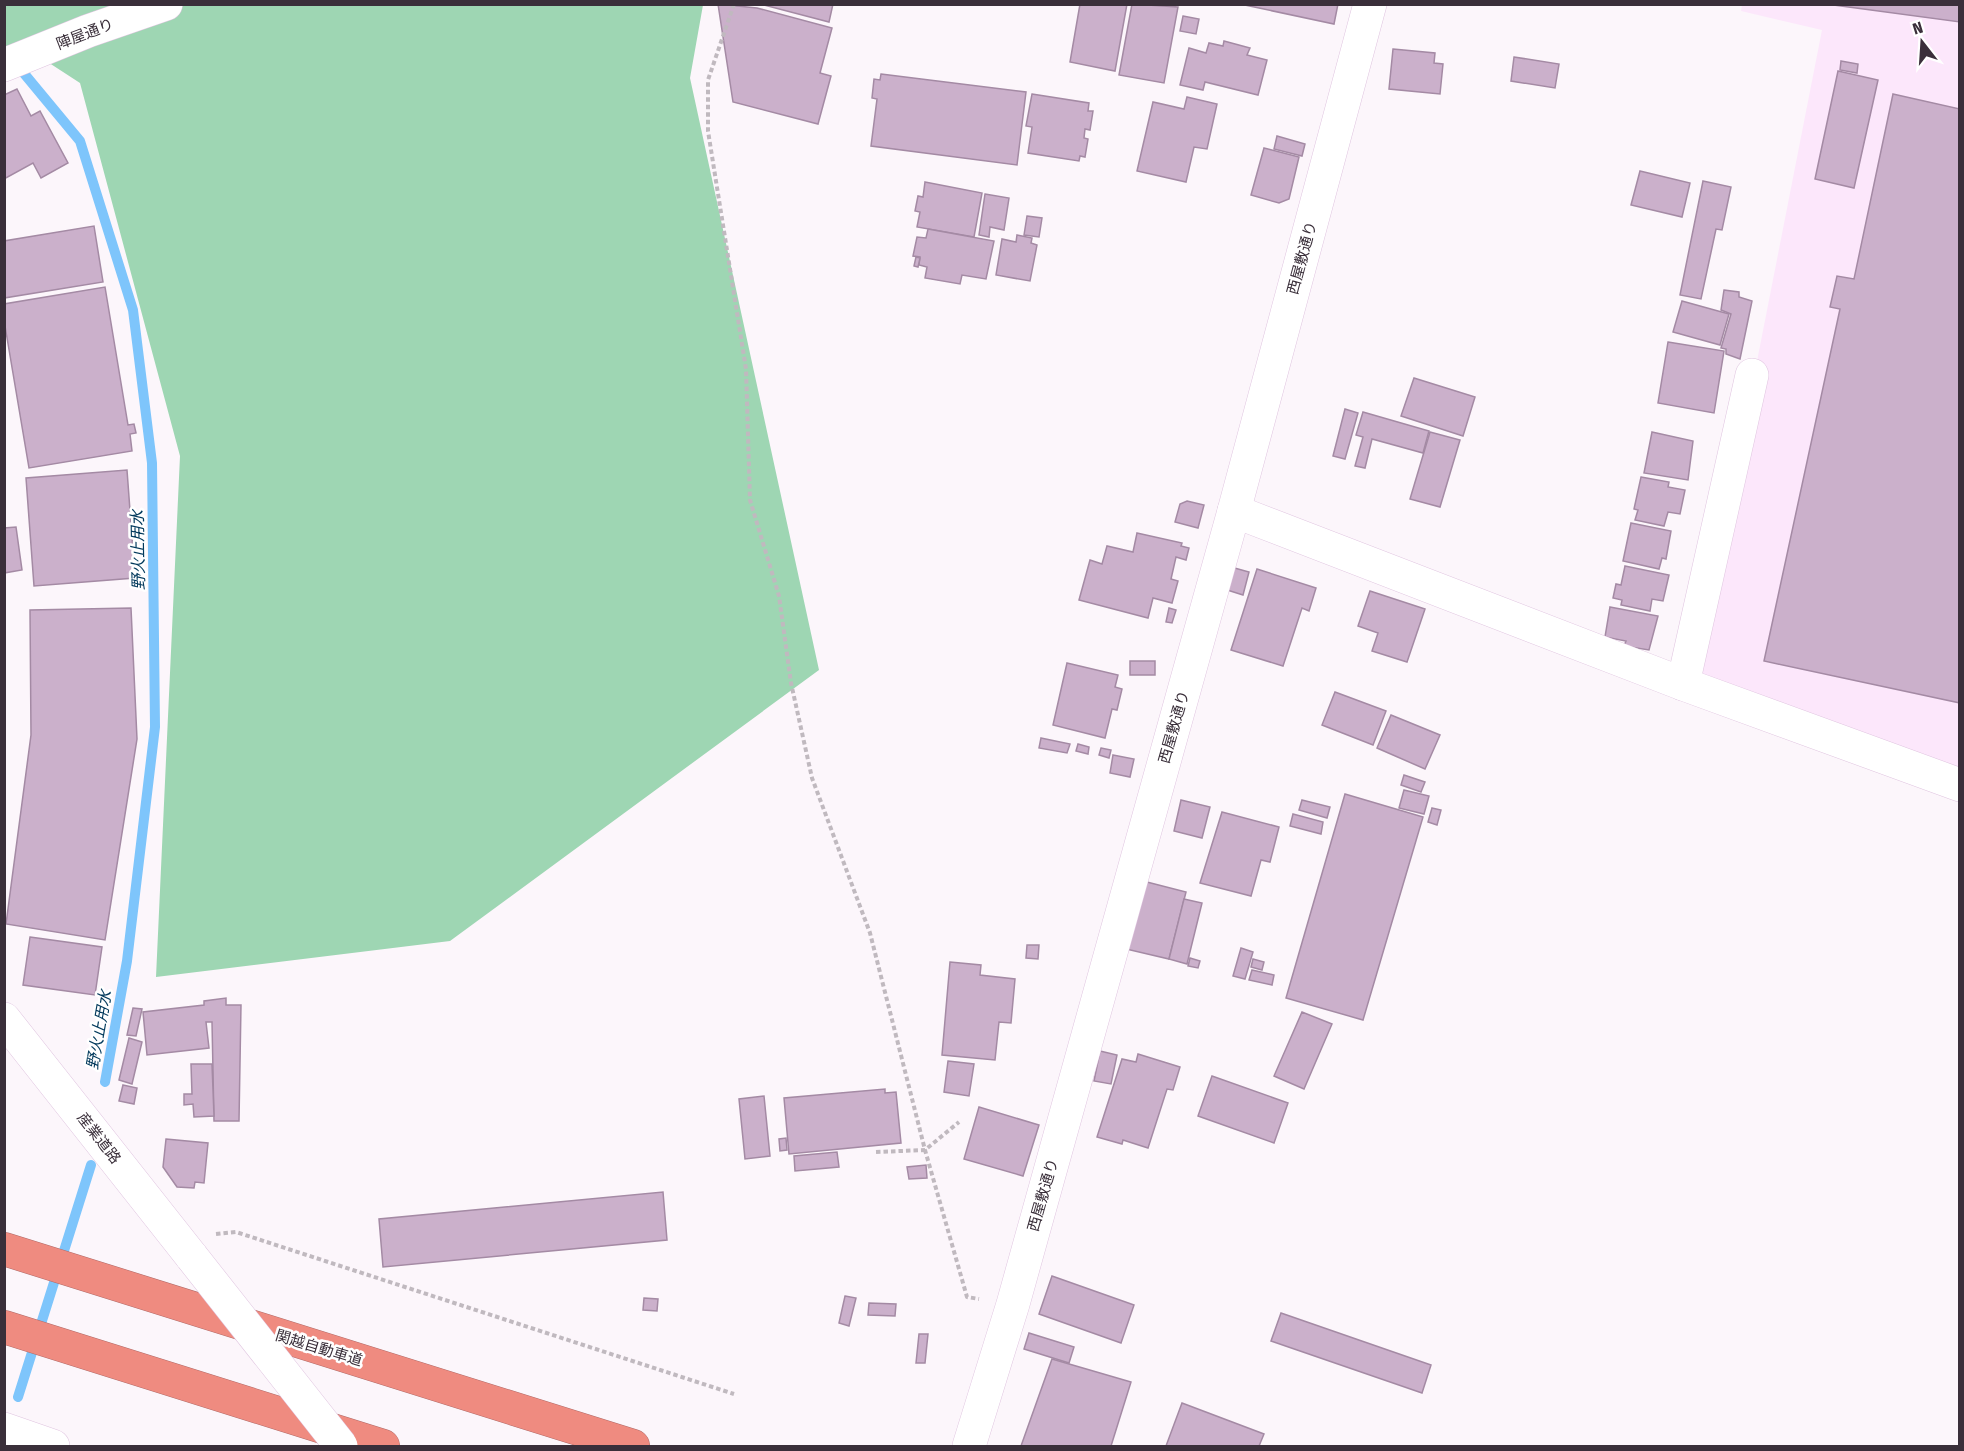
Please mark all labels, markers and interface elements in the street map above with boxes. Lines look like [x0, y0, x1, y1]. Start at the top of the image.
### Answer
north arrow [1892, 12, 1952, 72]
street label: 陣屋通り [54, 15, 116, 53]
text: N [1910, 18, 1925, 39]
street label: 西屋敷通り [1284, 219, 1320, 297]
water label: 野火止用水 [128, 508, 148, 590]
street label: 西屋敷通り [1155, 688, 1193, 766]
water label: 野火止用水 [83, 987, 116, 1071]
street label: 産業道路 [73, 1109, 125, 1167]
street label: 西屋敷通り [1024, 1156, 1062, 1234]
street label: 関越自動車道 [273, 1326, 365, 1370]

